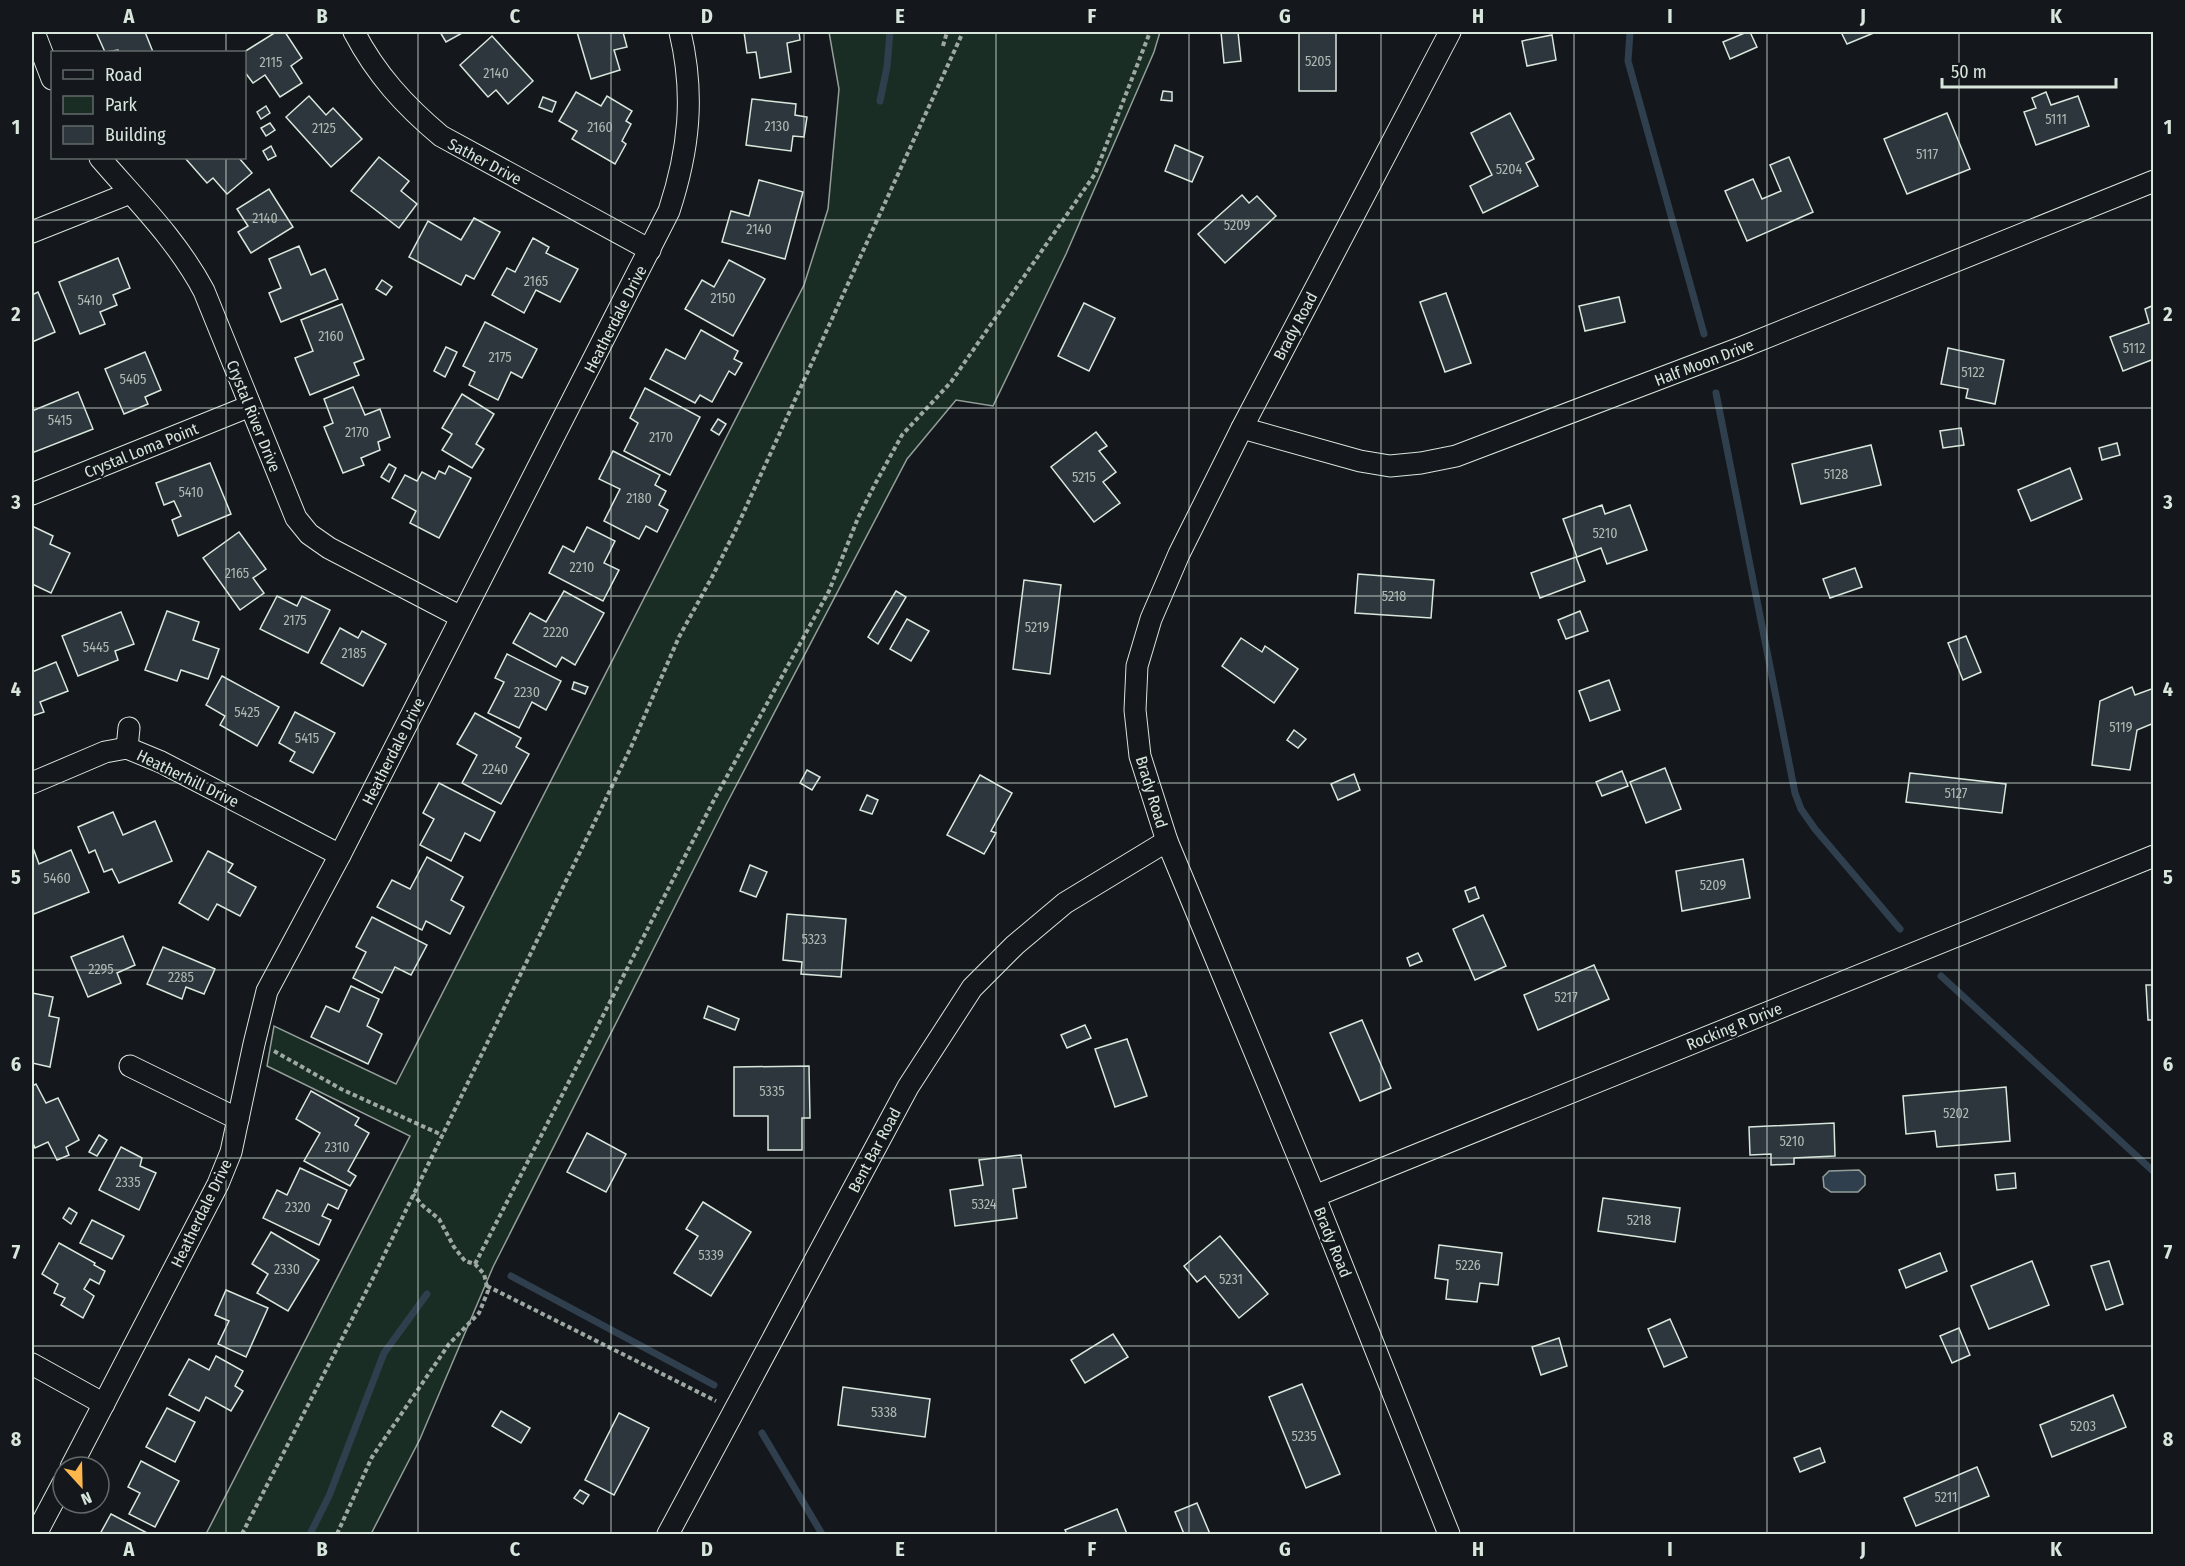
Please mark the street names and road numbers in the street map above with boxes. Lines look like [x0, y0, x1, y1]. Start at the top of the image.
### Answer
street label: Sather Drive [445, 134, 525, 189]
street label: Heatherdale Drive [580, 262, 651, 376]
street label: Brady Road [1270, 289, 1321, 364]
street label: Half Moon Drive [1652, 335, 1756, 390]
street label: Crystal River Drive [222, 357, 285, 475]
street label: Crystal Loma Point [81, 419, 202, 482]
street label: Heatherdale Drive [358, 694, 429, 808]
street label: Heatherhill Drive [134, 746, 242, 811]
street label: Brady Road [1132, 754, 1171, 830]
street label: Rocking R Drive [1684, 999, 1785, 1054]
street label: Bent Bar Road [844, 1105, 905, 1196]
street label: Heatherdale Drive [167, 1156, 236, 1270]
street label: Brady Road [1310, 1204, 1355, 1280]

